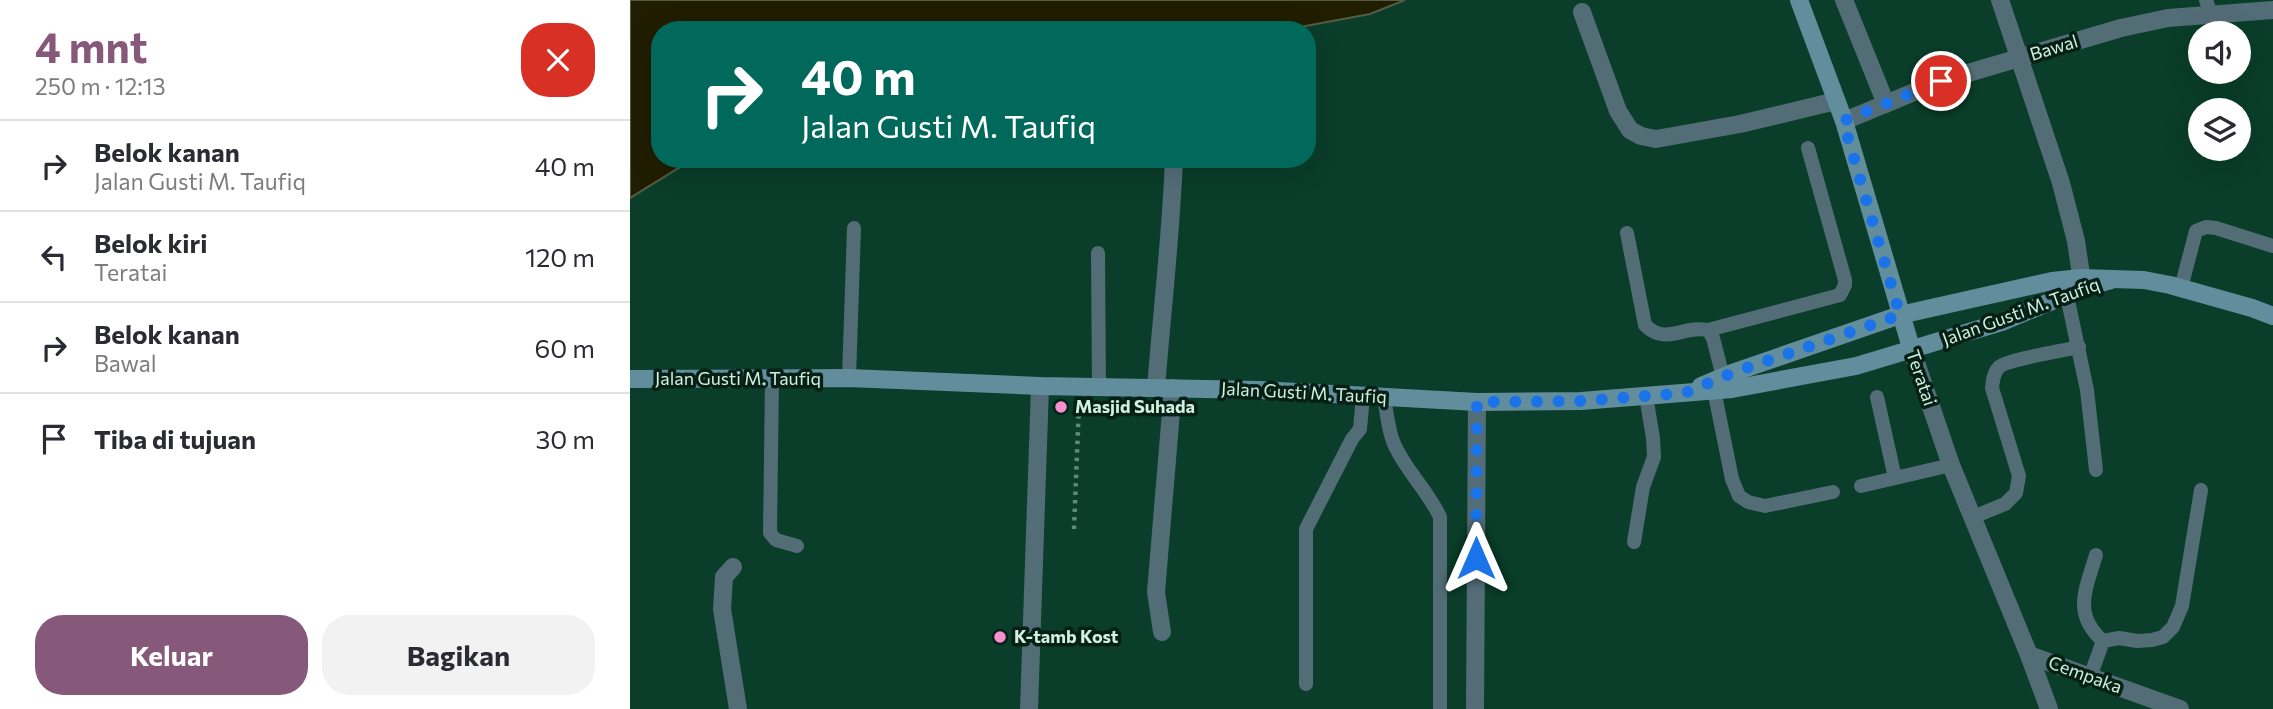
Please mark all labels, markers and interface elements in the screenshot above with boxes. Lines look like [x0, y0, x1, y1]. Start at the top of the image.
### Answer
text: 4 mnt [35, 20, 147, 72]
map controls [2188, 21, 2251, 161]
button: sound [2188, 21, 2251, 84]
button: close [521, 23, 595, 97]
street label: Bawal [2027, 29, 2080, 65]
text: 40 m [801, 45, 916, 105]
icon: right [686, 49, 777, 140]
pin [1911, 51, 1971, 111]
icon: arrive [1922, 62, 1960, 100]
text: 250 m · 12:13 [35, 72, 166, 100]
button: layers [2188, 98, 2251, 161]
text: Jalan Gusti M. Taufiq [801, 105, 1096, 145]
text: Belok kanan [94, 136, 240, 167]
icon: right [35, 147, 73, 185]
text: 40 m [535, 150, 595, 181]
text: Jalan Gusti M. Taufiq [94, 167, 306, 195]
text: Belok kiri [94, 227, 208, 258]
icon: left [35, 238, 73, 276]
text: 120 m [525, 241, 595, 272]
text: Teratai [94, 258, 167, 286]
street label: Jalan Gusti M. Taufiq [1939, 272, 2102, 350]
text: Belok kanan [94, 318, 240, 349]
icon: right [35, 329, 73, 367]
text: 60 m [535, 332, 595, 363]
street label: Teratai [1902, 347, 1942, 408]
text: Bawal [94, 349, 157, 377]
street label: Jalan Gusti M. Taufiq [655, 367, 821, 389]
street label: Jalan Gusti M. Taufiq [1221, 377, 1387, 407]
place label: Masjid Suhada [1075, 395, 1195, 417]
marker: Masjid Suhada [1053, 399, 1069, 415]
icon: arrive [35, 420, 73, 458]
text: Tiba di tujuan [94, 423, 256, 454]
text: 30 m [536, 423, 595, 454]
position arrow [1439, 521, 1513, 595]
button: Keluar [35, 615, 308, 695]
button: Bagikan [322, 615, 595, 695]
place label: K-tamb Kost [1014, 625, 1119, 647]
marker: K-tamb Kost [992, 629, 1008, 645]
street label: Cempaka [2046, 651, 2125, 698]

